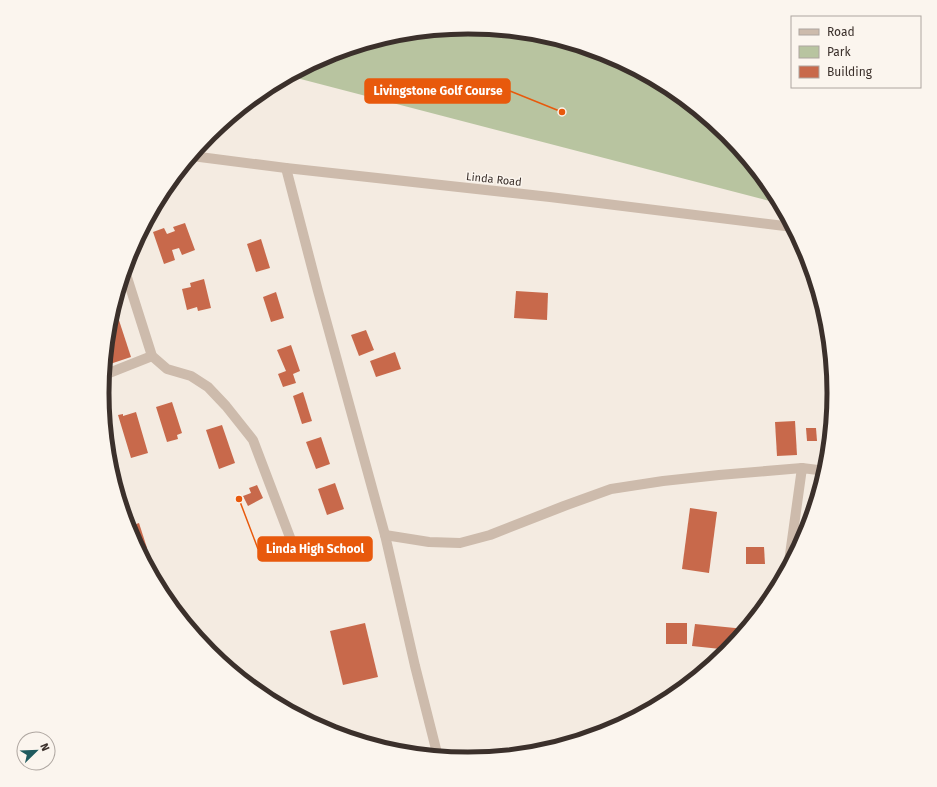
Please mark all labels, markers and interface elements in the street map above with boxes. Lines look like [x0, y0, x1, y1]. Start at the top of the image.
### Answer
legend [791, 16, 921, 88]
text: Road [827, 25, 855, 39]
text: Park [827, 45, 851, 59]
text: Building [827, 65, 873, 79]
callout: Livingstone Golf Course [365, 79, 510, 103]
text: Livingstone Golf Course [373, 84, 503, 98]
street label: Linda Road [465, 170, 522, 189]
callout: Linda High School [258, 537, 372, 561]
text: Linda High School [266, 542, 364, 556]
north arrow [16, 731, 56, 771]
text: N [37, 741, 52, 753]

